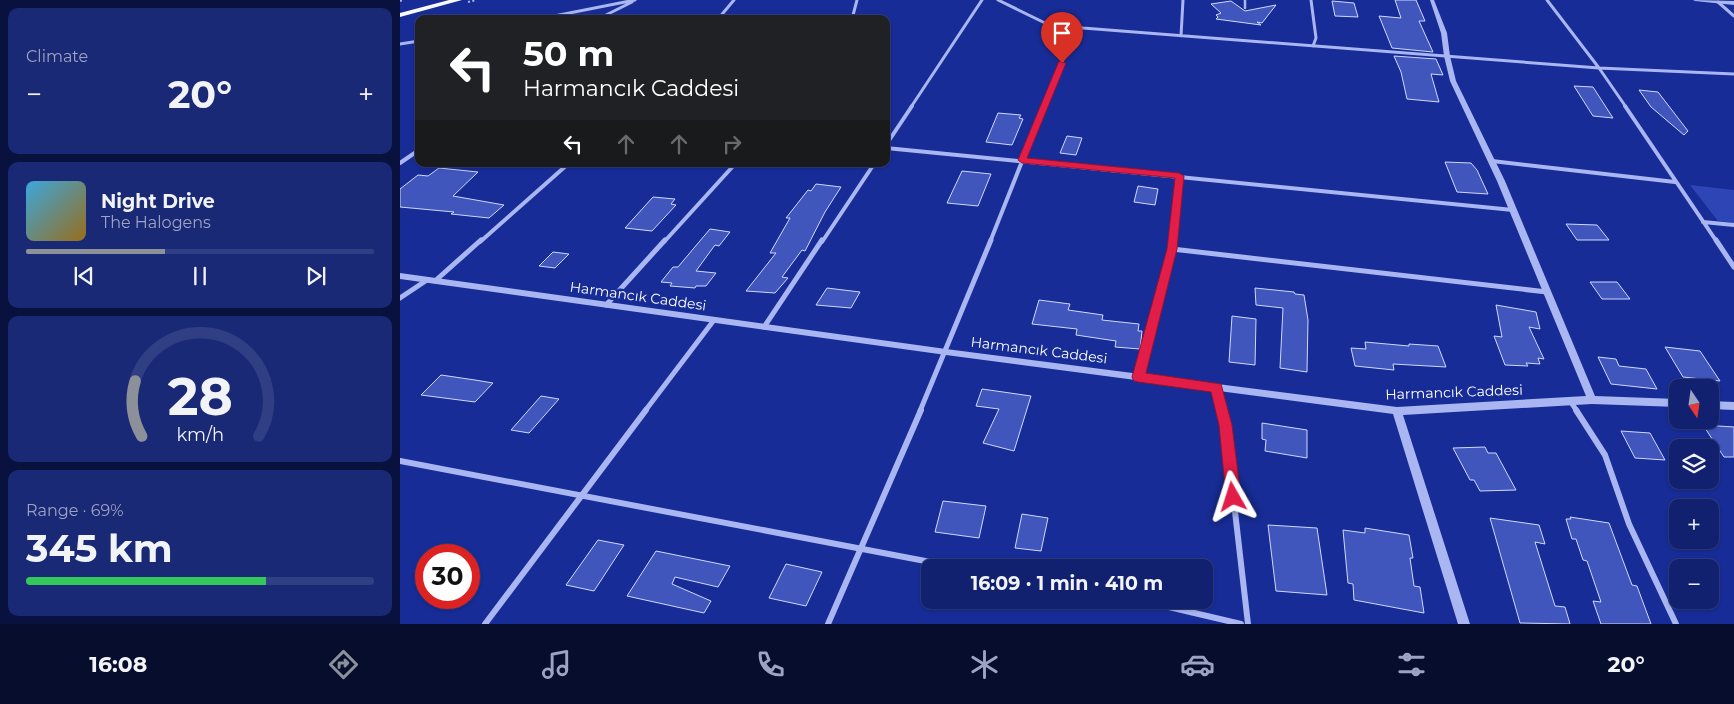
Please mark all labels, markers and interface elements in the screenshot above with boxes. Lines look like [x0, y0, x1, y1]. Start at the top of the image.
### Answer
pin [1041, 12, 1083, 63]
icon: arrive [1048, 19, 1076, 47]
text: 50 m [523, 32, 614, 75]
icon: left [440, 35, 505, 100]
text: Climate [26, 47, 88, 66]
text: 20° [168, 71, 232, 118]
text: Harmancık Caddesi [523, 75, 739, 102]
text: − [26, 77, 42, 111]
text: + [358, 77, 374, 111]
icon: left [559, 130, 587, 158]
icon: ahead [612, 130, 640, 158]
icon: ahead [665, 130, 693, 158]
icon: right [718, 130, 746, 158]
text: Night Drive [101, 190, 215, 213]
text: The Halogens [101, 213, 211, 232]
icon: previous [70, 262, 98, 290]
icon: pause [186, 262, 214, 290]
icon: next [302, 262, 330, 290]
street label: Harmancık Caddesi [569, 278, 707, 314]
street label: Harmancık Caddesi [970, 333, 1108, 367]
text: 28 [167, 365, 233, 428]
north arrow [1669, 379, 1719, 429]
map controls [1669, 379, 1719, 609]
street label: Harmancık Caddesi [1385, 381, 1523, 403]
text: km/h [176, 424, 224, 445]
button: layers [1669, 439, 1719, 489]
position arrow [1206, 470, 1258, 522]
button: + [1669, 499, 1719, 549]
text: Range · 69% [26, 501, 124, 520]
text: 345 km [26, 525, 173, 572]
speed limit sign: 30 [415, 544, 480, 609]
button: − [1669, 559, 1719, 609]
text: 16:09 · 1 min · 410 m [971, 572, 1163, 595]
icon: directions [326, 647, 361, 682]
icon: music [539, 647, 574, 682]
icon: phone [753, 647, 788, 682]
icon: climate [967, 647, 1002, 682]
icon: car [1180, 647, 1215, 682]
icon: filters [1394, 647, 1429, 682]
text: 16:08 [89, 651, 147, 678]
text: 20° [1608, 651, 1645, 678]

